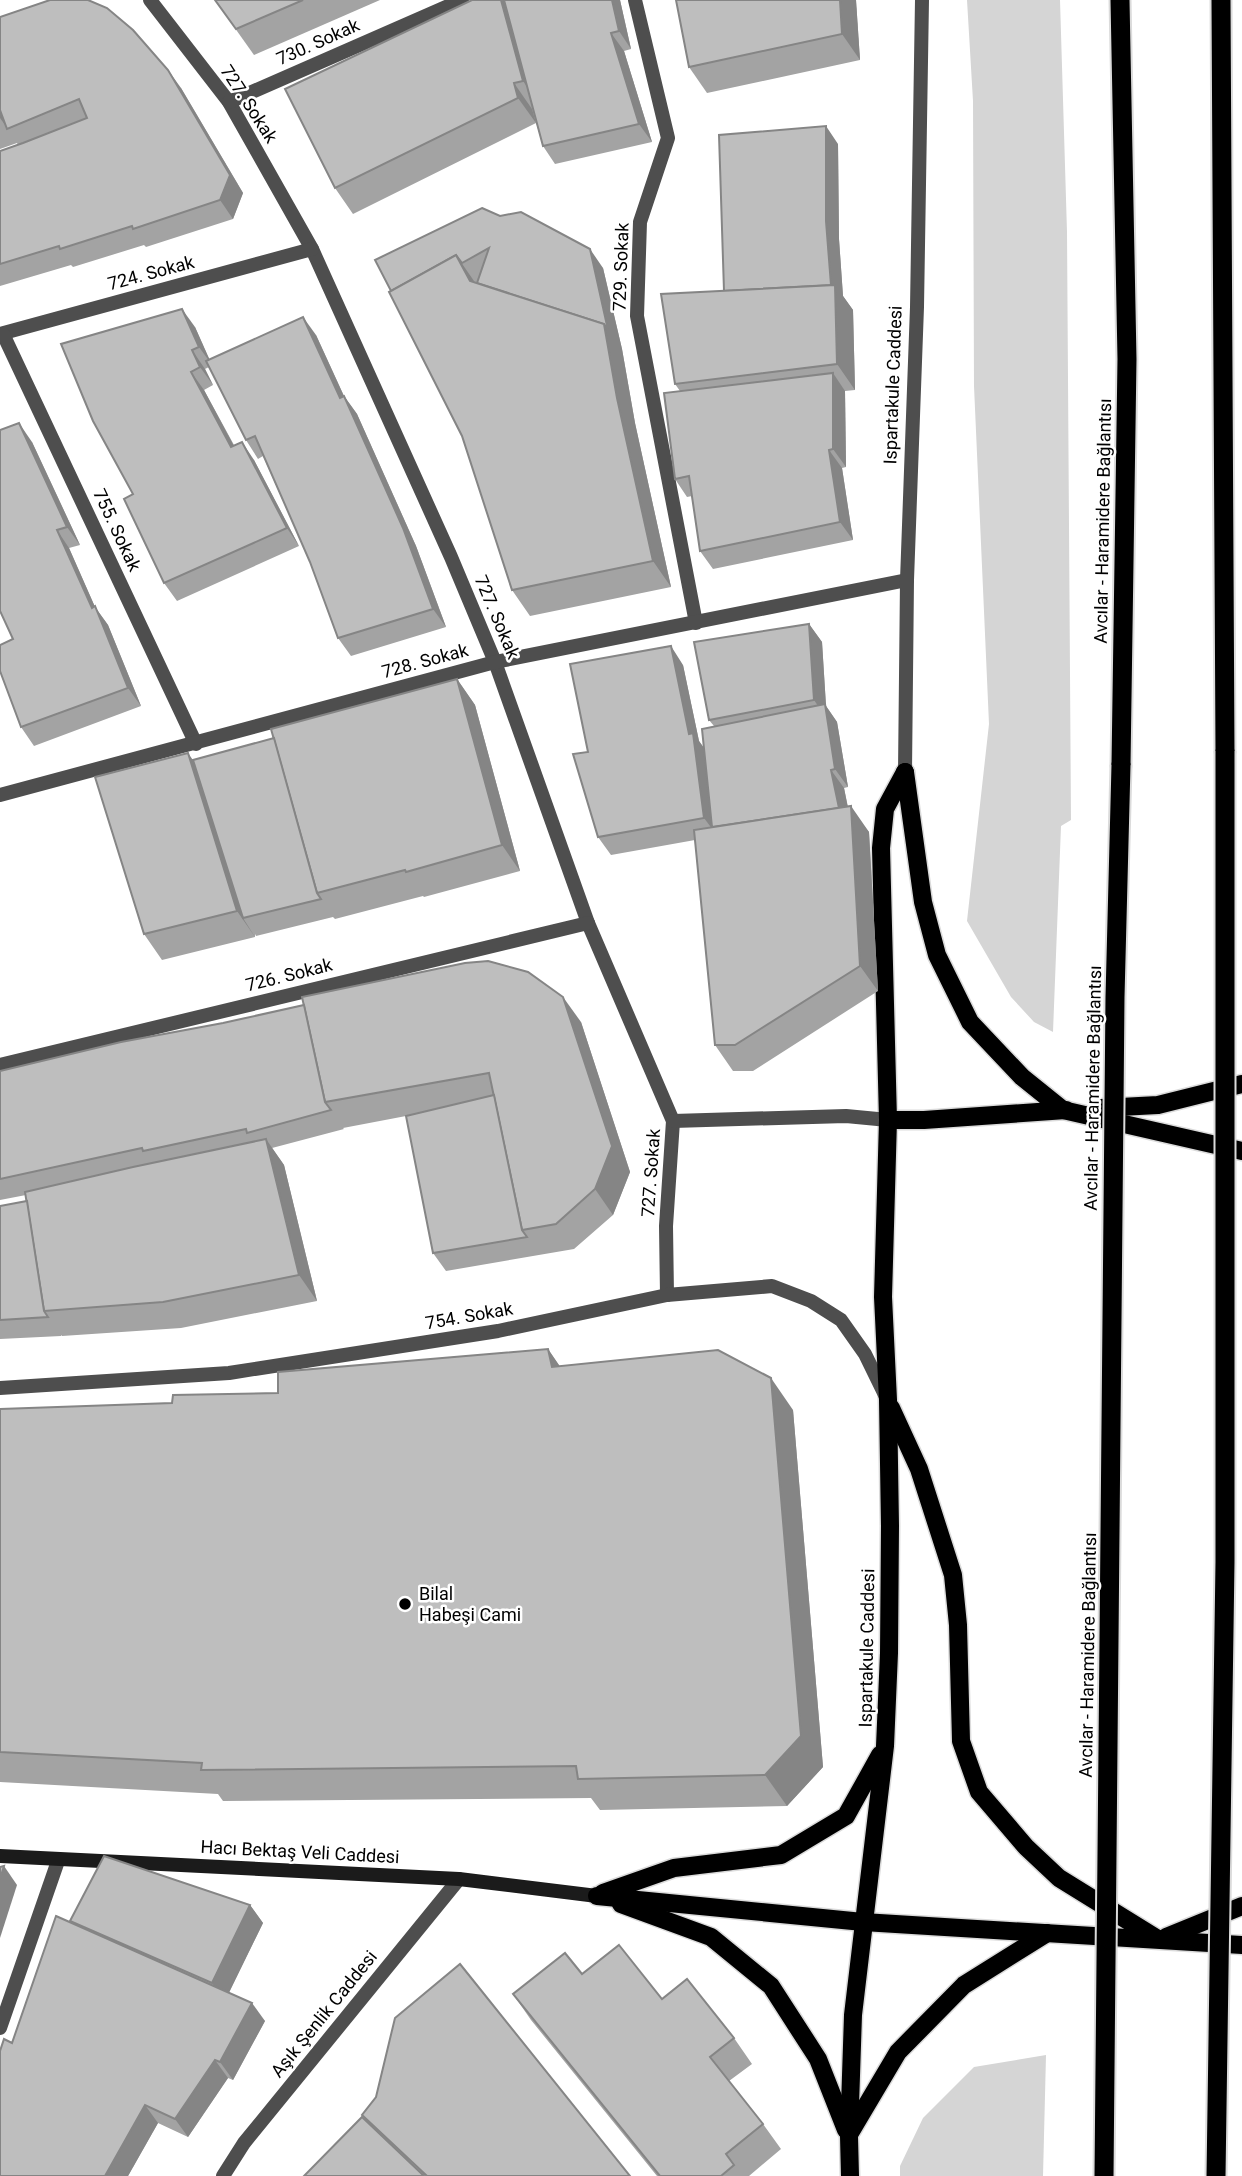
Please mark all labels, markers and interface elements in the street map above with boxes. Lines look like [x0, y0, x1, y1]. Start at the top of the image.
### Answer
street label: 730. Sokak [273, 14, 363, 69]
street label: 727. Sokak [216, 61, 283, 147]
street label: 729. Sokak [608, 221, 633, 312]
street label: 724. Sokak [105, 251, 197, 294]
street label: Ispartakule Caddesi [879, 305, 906, 465]
street label: Avcılar - Haramidere Bağlantısı [1090, 398, 1115, 644]
street label: 755. Sokak [89, 485, 146, 575]
street label: 727. Sokak [470, 572, 525, 662]
street label: 728. Sokak [379, 639, 471, 682]
street label: 726. Sokak [243, 953, 335, 995]
street label: Avcılar - Haramidere Bağlantısı [1080, 965, 1105, 1211]
street label: 727. Sokak [637, 1127, 664, 1218]
street label: 754. Sokak [423, 1297, 515, 1334]
street label: Avcılar - Haramidere Bağlantısı [1075, 1532, 1100, 1778]
street label: Ispartakule Caddesi [855, 1568, 878, 1728]
place label: Bilal Habeşi Cami [419, 1583, 521, 1625]
marker: Bilal Habeşi Cami [397, 1596, 413, 1612]
street label: Hacı Bektaş Veli Caddesi [200, 1836, 400, 1867]
street label: Aşık Şenlik Caddesi [266, 1946, 381, 2081]

